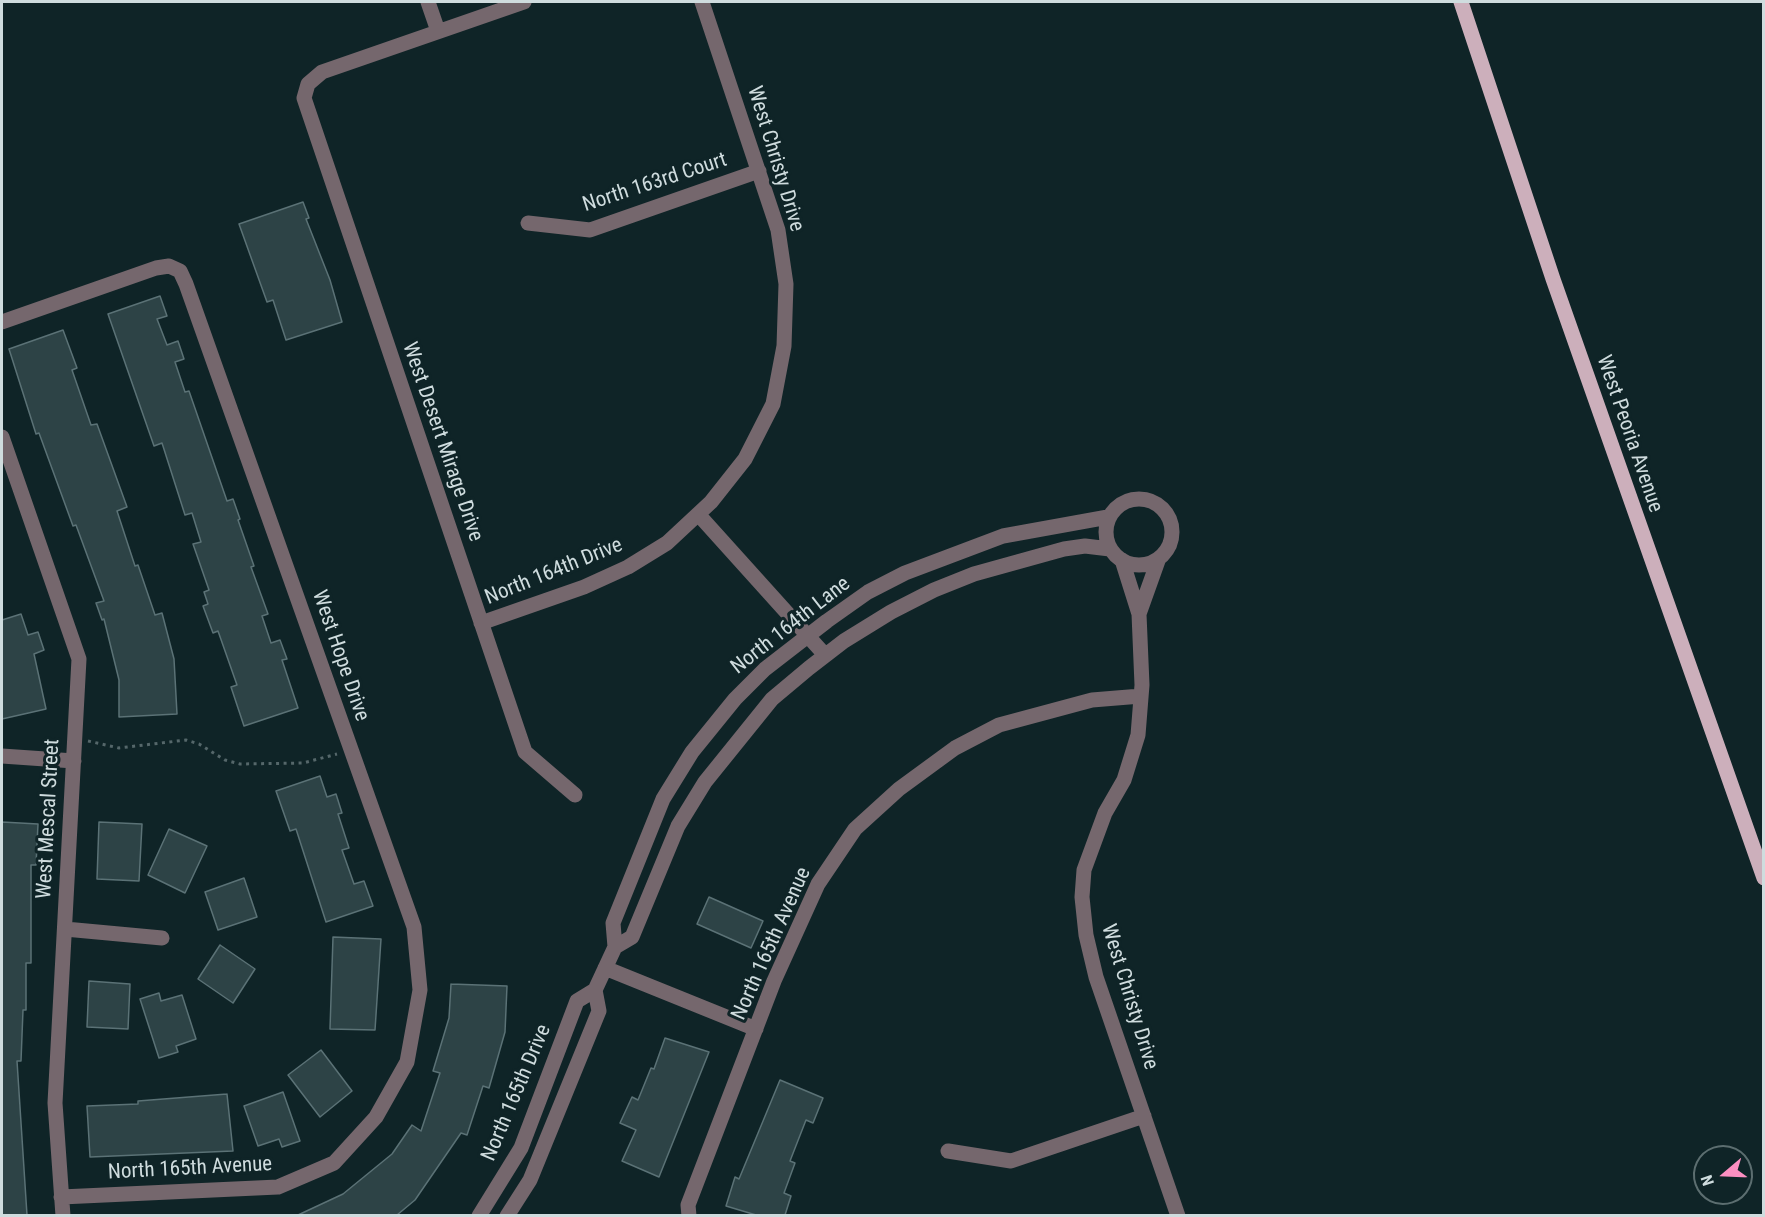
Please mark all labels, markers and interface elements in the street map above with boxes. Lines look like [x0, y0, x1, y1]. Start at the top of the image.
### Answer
street label: West Christy Drive [741, 83, 809, 235]
street label: North 163rd Court [580, 148, 730, 218]
street label: West Desert Mirage Drive [396, 339, 488, 545]
street label: West Peoria Avenue [1590, 352, 1668, 516]
street label: North 164th Drive [482, 533, 626, 611]
street label: North 164th Lane [727, 572, 855, 680]
street label: West Hope Drive [306, 587, 374, 725]
street label: West Mescal Street [32, 738, 66, 900]
street label: North 165th Avenue [727, 864, 817, 1024]
street label: West Christy Drive [1095, 921, 1163, 1073]
street label: North 165th Drive [477, 1021, 557, 1165]
north arrow [1693, 1145, 1753, 1205]
street label: North 165th Avenue [107, 1152, 273, 1186]
text: N [1697, 1173, 1718, 1188]

